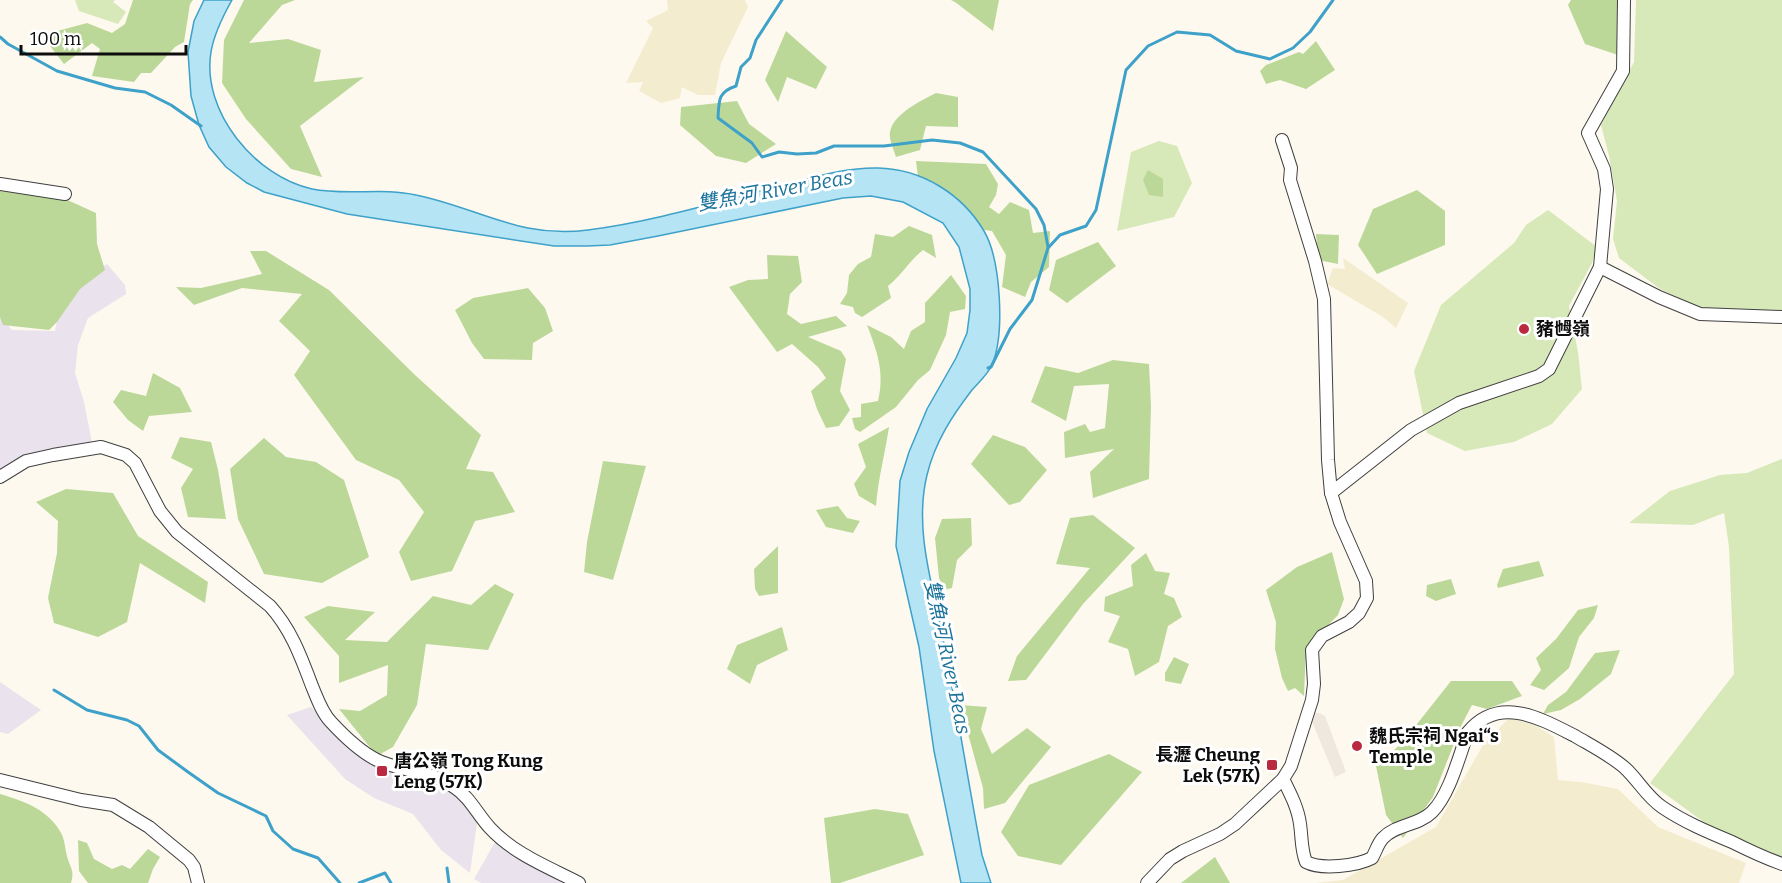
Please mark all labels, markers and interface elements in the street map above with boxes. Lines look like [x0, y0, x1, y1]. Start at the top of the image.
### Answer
scale bar [21, 18, 186, 56]
text: 100 m [30, 28, 81, 50]
water label: 雙魚河 River Beas [696, 165, 854, 215]
place label: 豬乸嶺 [1536, 318, 1590, 340]
marker: 豬乸嶺 [1517, 322, 1531, 336]
water label: 雙魚河 River Beas [920, 578, 976, 736]
place label: 魏氏宗祠 Ngai“s Temple [1369, 725, 1499, 768]
marker: 魏氏宗祠 Ngai“s Temple [1350, 739, 1364, 753]
place label: 長瀝 Cheung Lek (57K) [1155, 744, 1261, 787]
place label: 唐公嶺 Tong Kung Leng (57K) [394, 750, 543, 793]
marker: 長瀝 Cheung Lek (57K) [1265, 758, 1279, 772]
marker: 唐公嶺 Tong Kung Leng (57K) [375, 764, 389, 778]

